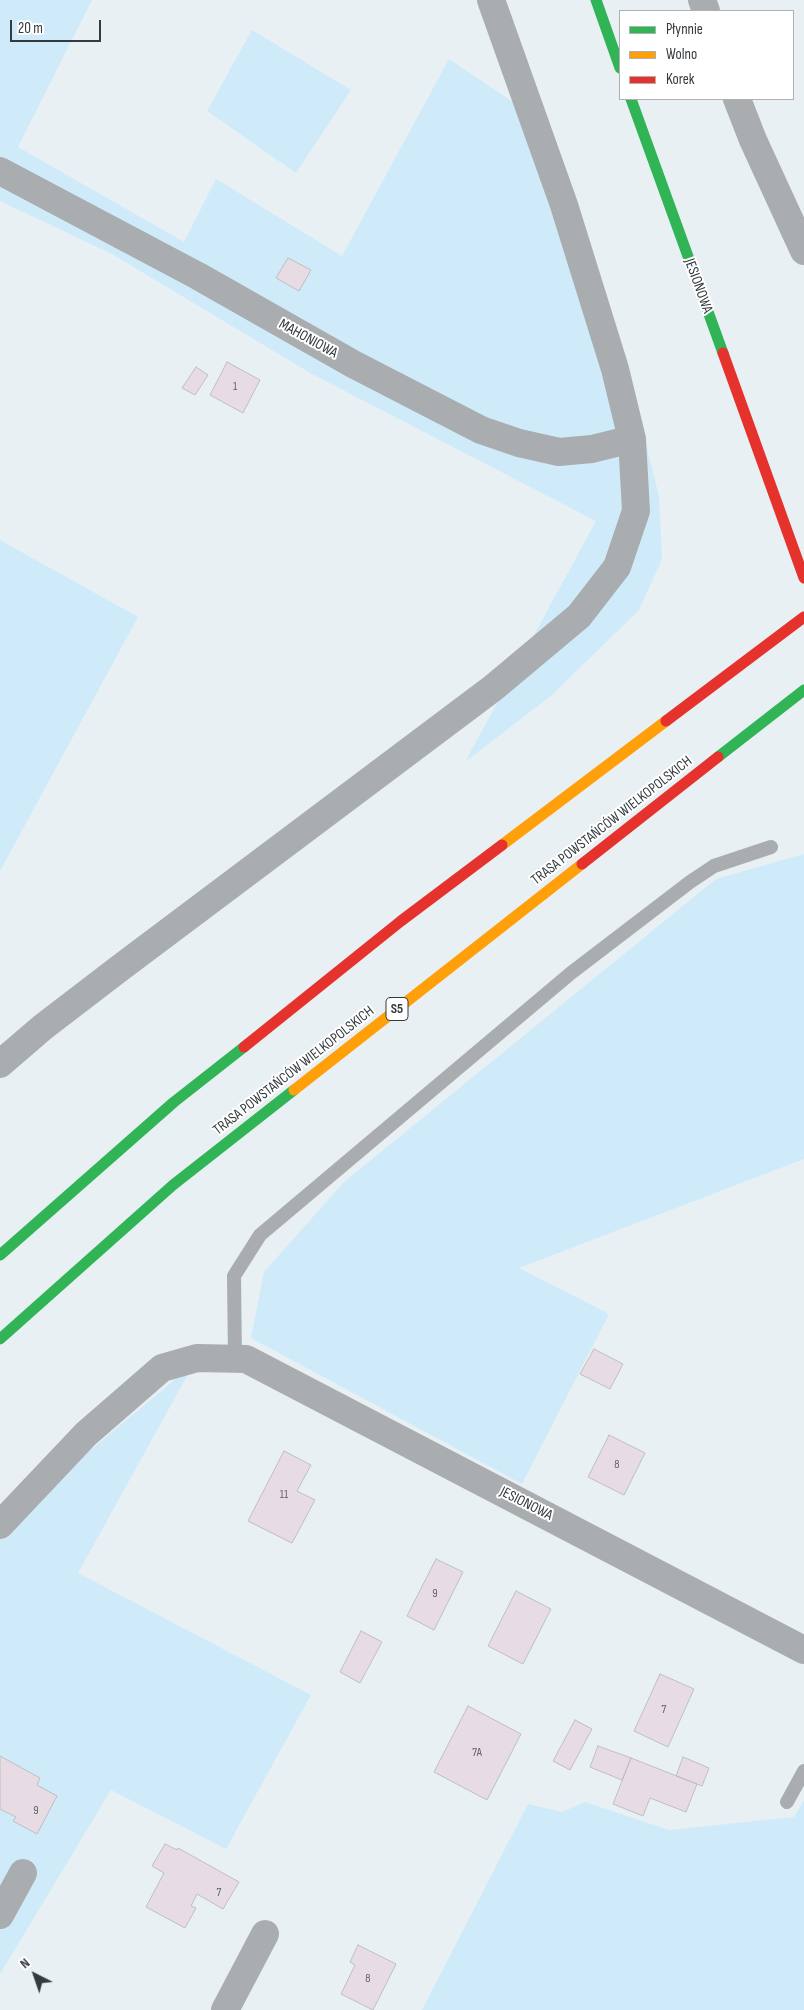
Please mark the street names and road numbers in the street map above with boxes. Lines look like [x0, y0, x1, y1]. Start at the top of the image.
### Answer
street label: JESIONOWA [680, 256, 716, 316]
street label: MAHONIOWA [276, 316, 340, 362]
street label: TRASA POWSTAŃCÓW WIELKOPOLSKICH [528, 753, 696, 889]
road number: S5 [386, 998, 408, 1021]
street label: TRASA POWSTAŃCÓW WIELKOPOLSKICH [210, 1003, 378, 1139]
street label: JESIONOWA [497, 1483, 555, 1525]

